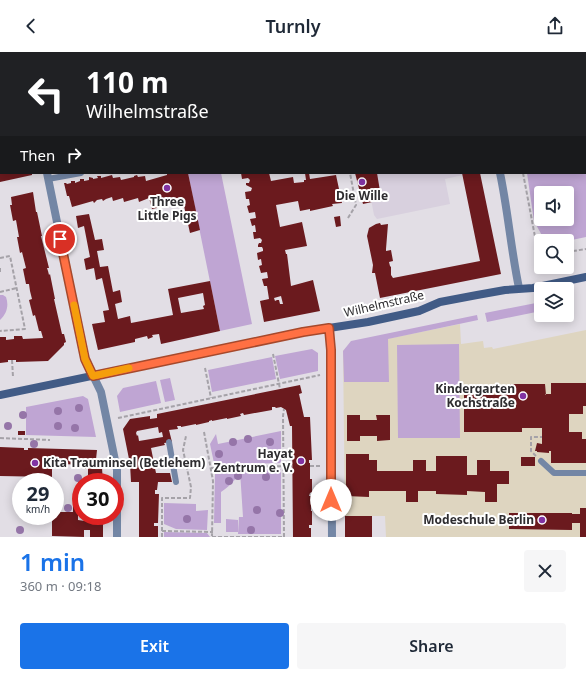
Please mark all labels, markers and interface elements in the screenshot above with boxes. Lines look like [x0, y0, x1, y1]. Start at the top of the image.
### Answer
text: Turnly [265, 14, 321, 38]
icon: back [20, 15, 42, 37]
icon: share [544, 15, 566, 37]
text: 110 m [86, 63, 169, 101]
icon: left [20, 68, 72, 120]
text: Wilhelmstraße [86, 99, 209, 123]
icon: right [63, 144, 85, 166]
text: Then [20, 145, 55, 165]
marker: Die Wille [357, 177, 367, 187]
marker: Three Little Pigs [162, 183, 172, 193]
map controls [534, 186, 574, 322]
button: sound [534, 186, 574, 226]
place label: Die Wille [336, 187, 388, 204]
place label: Three Little Pigs [137, 193, 197, 224]
pin [43, 222, 77, 256]
icon: arrive [49, 228, 71, 250]
button: search [534, 234, 574, 274]
button: layers [534, 282, 574, 322]
street label: Wilhelmstraße [342, 286, 426, 321]
place label: Kindergarten Kochstraße [435, 380, 515, 411]
marker: Kindergarten Kochstraße [518, 391, 528, 401]
place label: Hayat Zentrum e. V. [214, 445, 293, 476]
place label: Kita Trauminsel (Betlehem) [43, 454, 205, 471]
marker: Hayat Zentrum e. V. [296, 456, 306, 466]
marker: Kita Trauminsel (Betlehem) [30, 458, 40, 468]
speed limit sign: 30 [72, 473, 124, 525]
position arrow [310, 479, 352, 521]
text: 29 [27, 480, 49, 507]
text: km/h [26, 502, 50, 516]
place label: Modeschule Berlin [423, 511, 534, 528]
marker: Modeschule Berlin [537, 515, 547, 525]
text: 1 min [20, 545, 85, 578]
button: close [524, 550, 566, 592]
text: 360 m · 09:18 [20, 577, 101, 595]
button: Exit [20, 623, 289, 669]
button: Share [297, 623, 566, 669]

